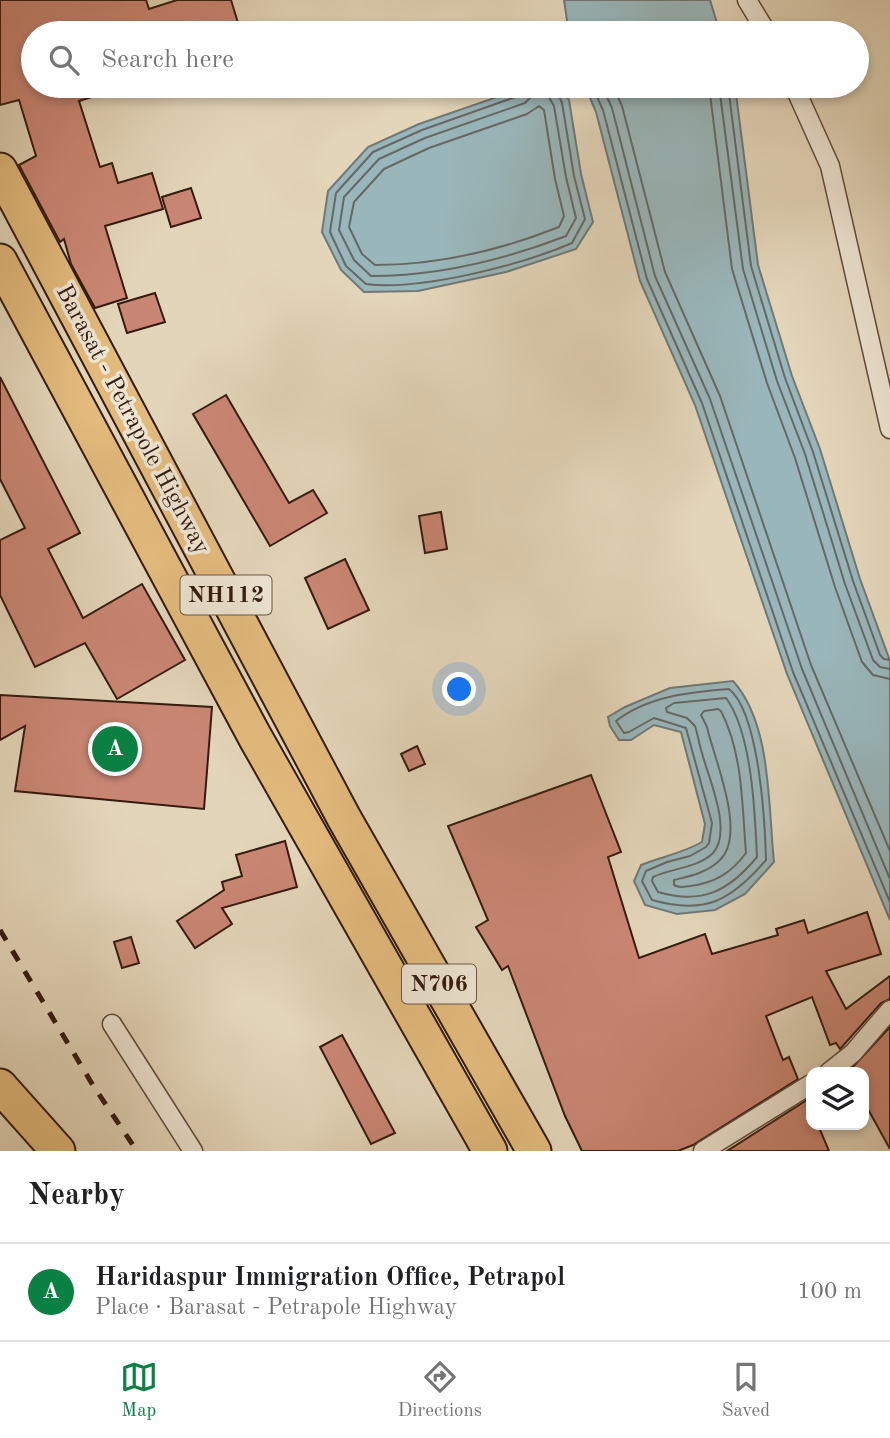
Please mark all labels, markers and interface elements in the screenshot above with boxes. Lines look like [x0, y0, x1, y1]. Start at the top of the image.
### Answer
search box [21, 21, 869, 98]
icon: search [45, 41, 83, 79]
text: Search here [101, 47, 234, 73]
street label: Barasat - Petrapole Highway [51, 281, 213, 559]
road number: NH112 [180, 576, 272, 614]
your location [442, 672, 476, 706]
pin: A [92, 723, 138, 775]
road number: N706 [402, 965, 476, 1004]
map controls [806, 1067, 869, 1130]
button: layers [806, 1067, 869, 1130]
text: Nearby [28, 1181, 125, 1211]
text: Haridaspur Immigration Office, Petrapol [95, 1265, 565, 1291]
text: A [42, 1280, 60, 1303]
text: 100 m [797, 1280, 862, 1303]
text: Place · Barasat - Petrapole Highway [95, 1296, 457, 1319]
tab: Map [120, 1358, 158, 1423]
tab: Directions [398, 1358, 482, 1423]
tab: Saved [722, 1358, 770, 1423]

